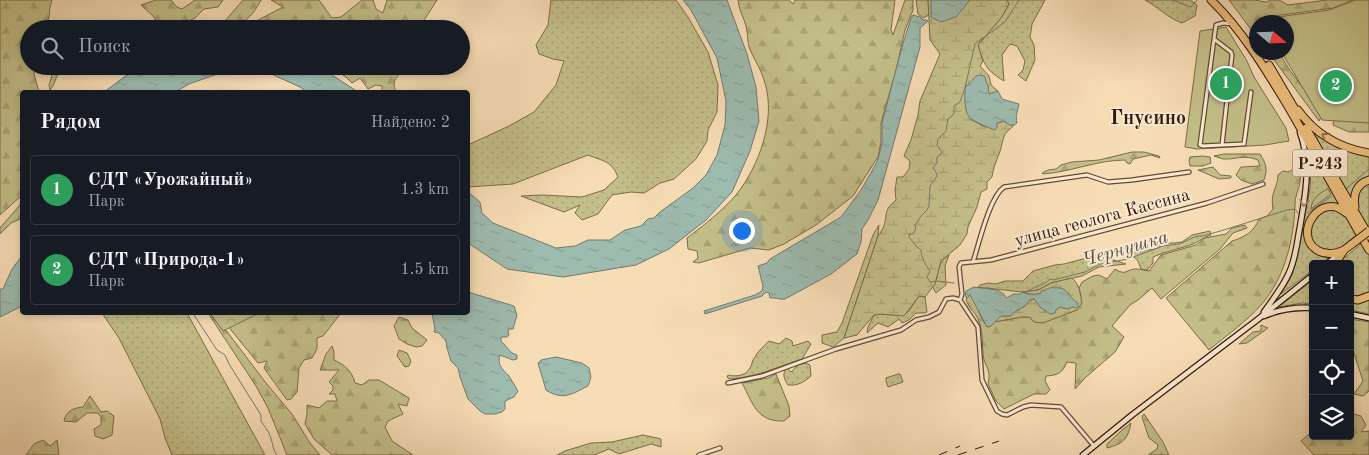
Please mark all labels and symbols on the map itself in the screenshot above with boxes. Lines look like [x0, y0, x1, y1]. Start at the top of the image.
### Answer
north arrow [1249, 15, 1294, 60]
pin: 1 [1210, 65, 1242, 103]
pin: 2 [1320, 67, 1352, 105]
district label: Гнусино [1110, 109, 1186, 129]
one-way arrow [1321, 133, 1330, 142]
road number: Р-243 [1292, 150, 1348, 177]
street label: улица геолога Кассина [1013, 186, 1192, 250]
one-way arrow [1300, 198, 1310, 207]
your location [729, 218, 755, 244]
water label: Чернушка [1081, 228, 1171, 271]

